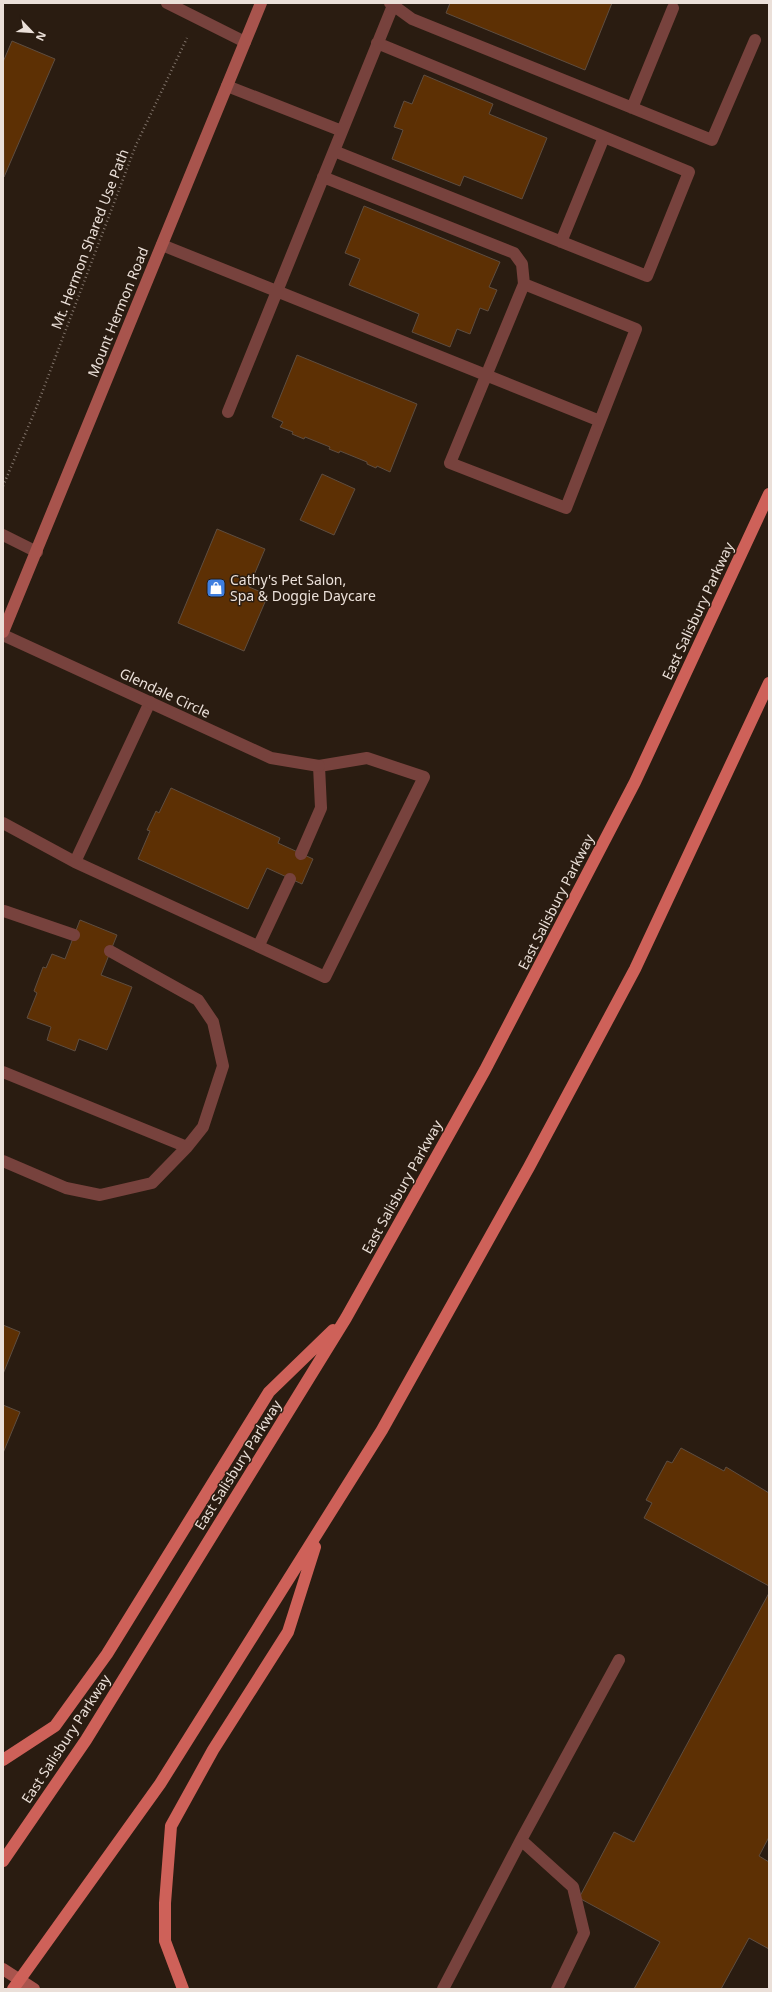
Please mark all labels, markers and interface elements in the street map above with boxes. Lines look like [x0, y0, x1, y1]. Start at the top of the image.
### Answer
north arrow [12, 12, 52, 52]
text: N [33, 29, 50, 44]
street label: Mt. Hermon Shared Use Path [46, 146, 133, 332]
street label: Mount Hermon Road [83, 244, 152, 380]
street label: East Salisbury Parkway [657, 538, 738, 683]
place label: Cathy's Pet Salon, Spa & Doggie Daycare [230, 570, 376, 605]
shop icon: Cathy's Pet Salon, Spa & Doggie Daycare [205, 577, 227, 599]
street label: Glendale Circle [117, 663, 214, 722]
street label: East Salisbury Parkway [513, 830, 598, 973]
street label: East Salisbury Parkway [357, 1116, 447, 1257]
street label: East Salisbury Parkway [190, 1395, 286, 1533]
street label: East Salisbury Parkway [17, 1670, 115, 1807]

